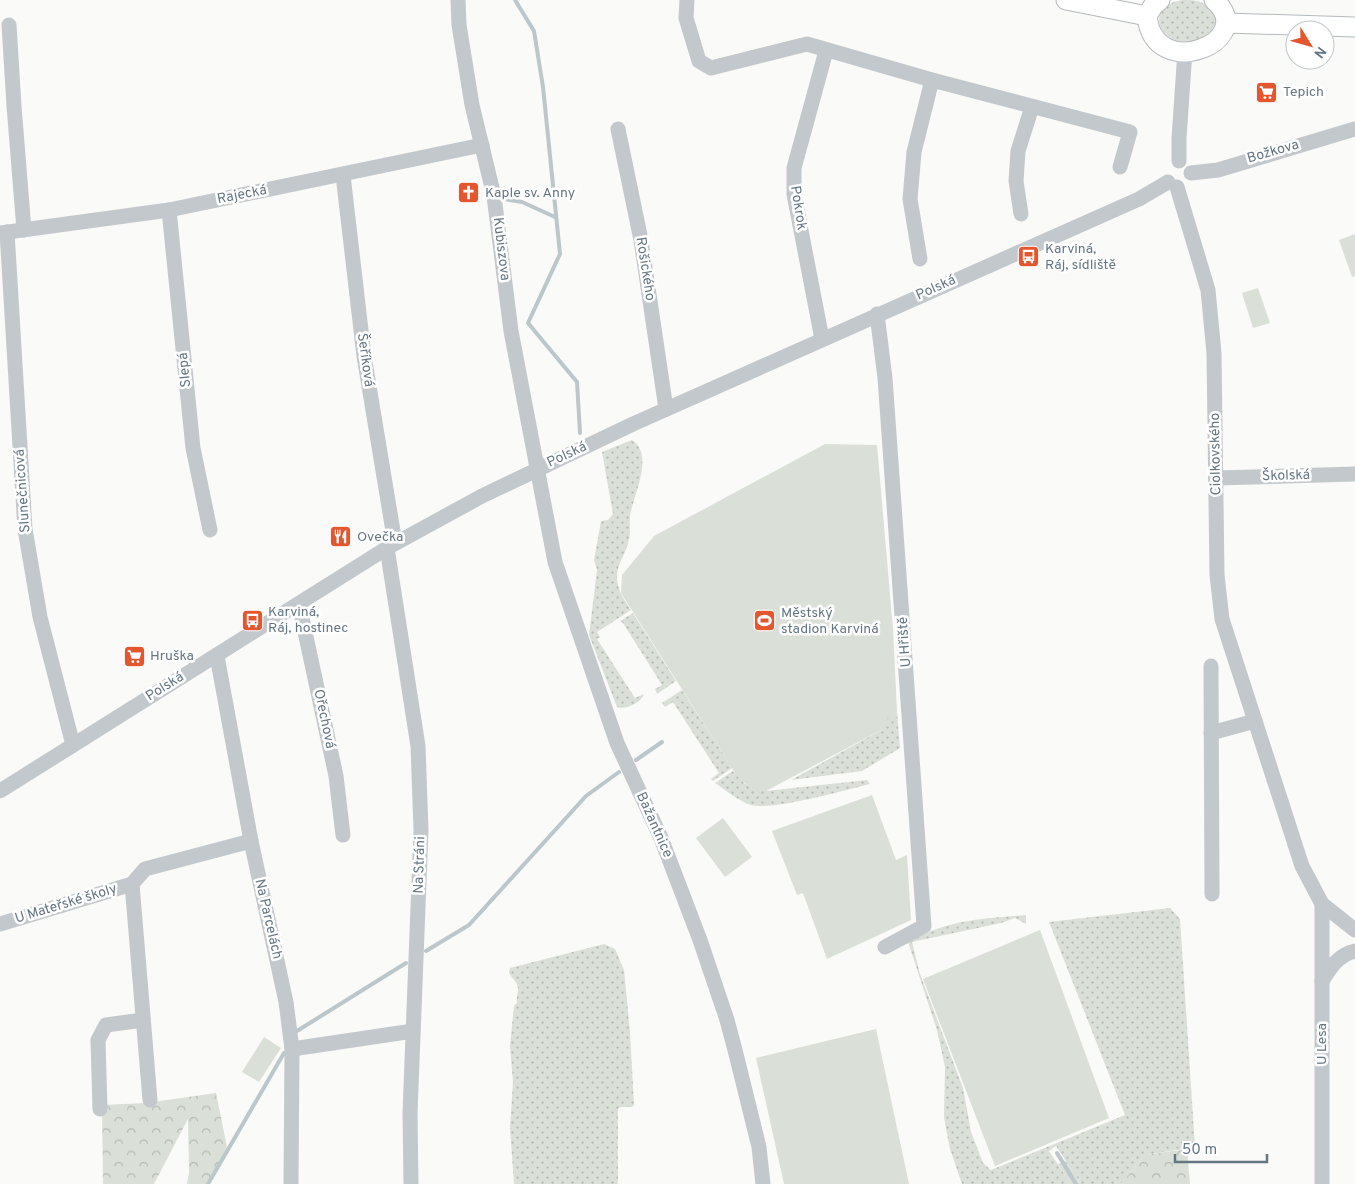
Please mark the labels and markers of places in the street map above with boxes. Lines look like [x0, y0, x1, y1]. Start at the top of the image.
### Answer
supermarket icon: Tepich [1255, 80, 1279, 104]
place label: Tepich [1283, 84, 1324, 101]
church icon: Kaple sv. Anny [457, 181, 481, 205]
place label: Kaple sv. Anny [485, 185, 575, 202]
place label: Karviná, Ráj, sídliště [1045, 241, 1116, 274]
bus stop icon: Karviná, Ráj, sídliště [1017, 245, 1041, 269]
restaurant icon: Ovečka [329, 525, 353, 549]
place label: Ovečka [357, 529, 403, 546]
place label: Karviná, Ráj, hostinec [268, 604, 348, 637]
place label: Městský stadion Karviná [781, 605, 879, 638]
bus stop icon: Karviná, Ráj, hostinec [240, 608, 264, 632]
sports icon: Městský stadion Karviná [753, 609, 777, 633]
supermarket icon: Hruška [122, 644, 146, 668]
place label: Hruška [150, 648, 194, 665]

